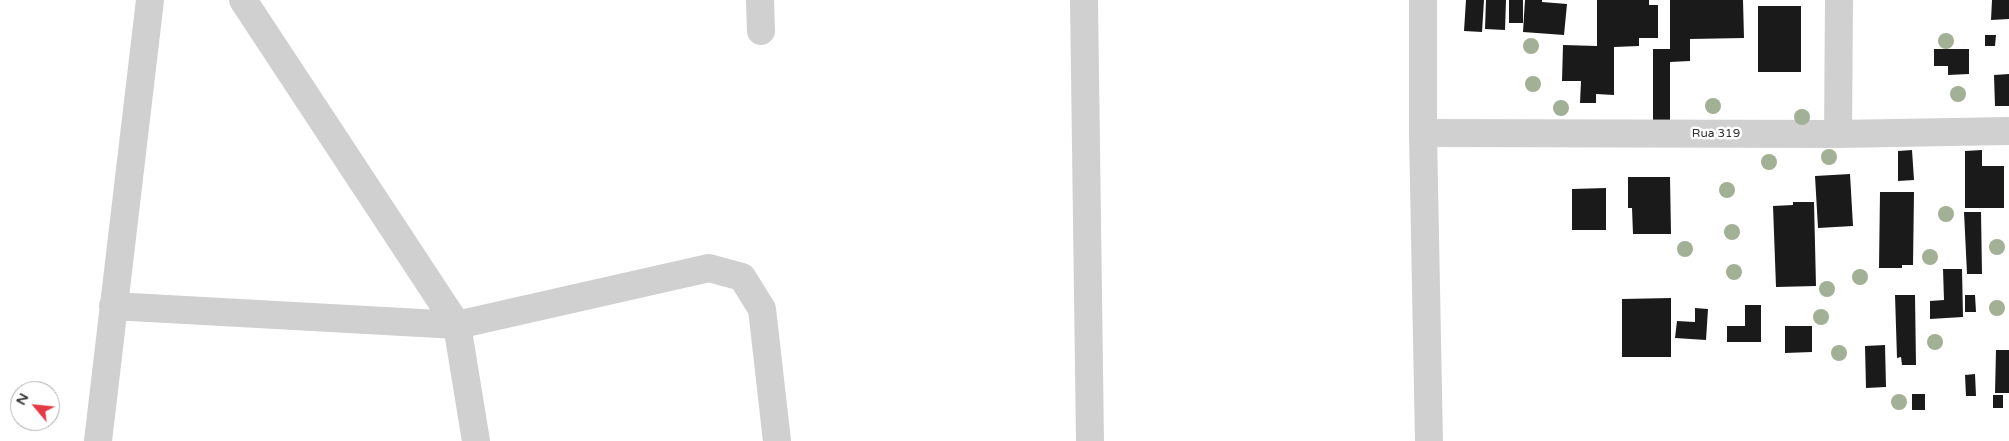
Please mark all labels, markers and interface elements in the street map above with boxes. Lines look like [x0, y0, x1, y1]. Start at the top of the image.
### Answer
street label: Rua 319 [1692, 127, 1740, 141]
north arrow [10, 381, 60, 431]
text: N [12, 390, 32, 408]

